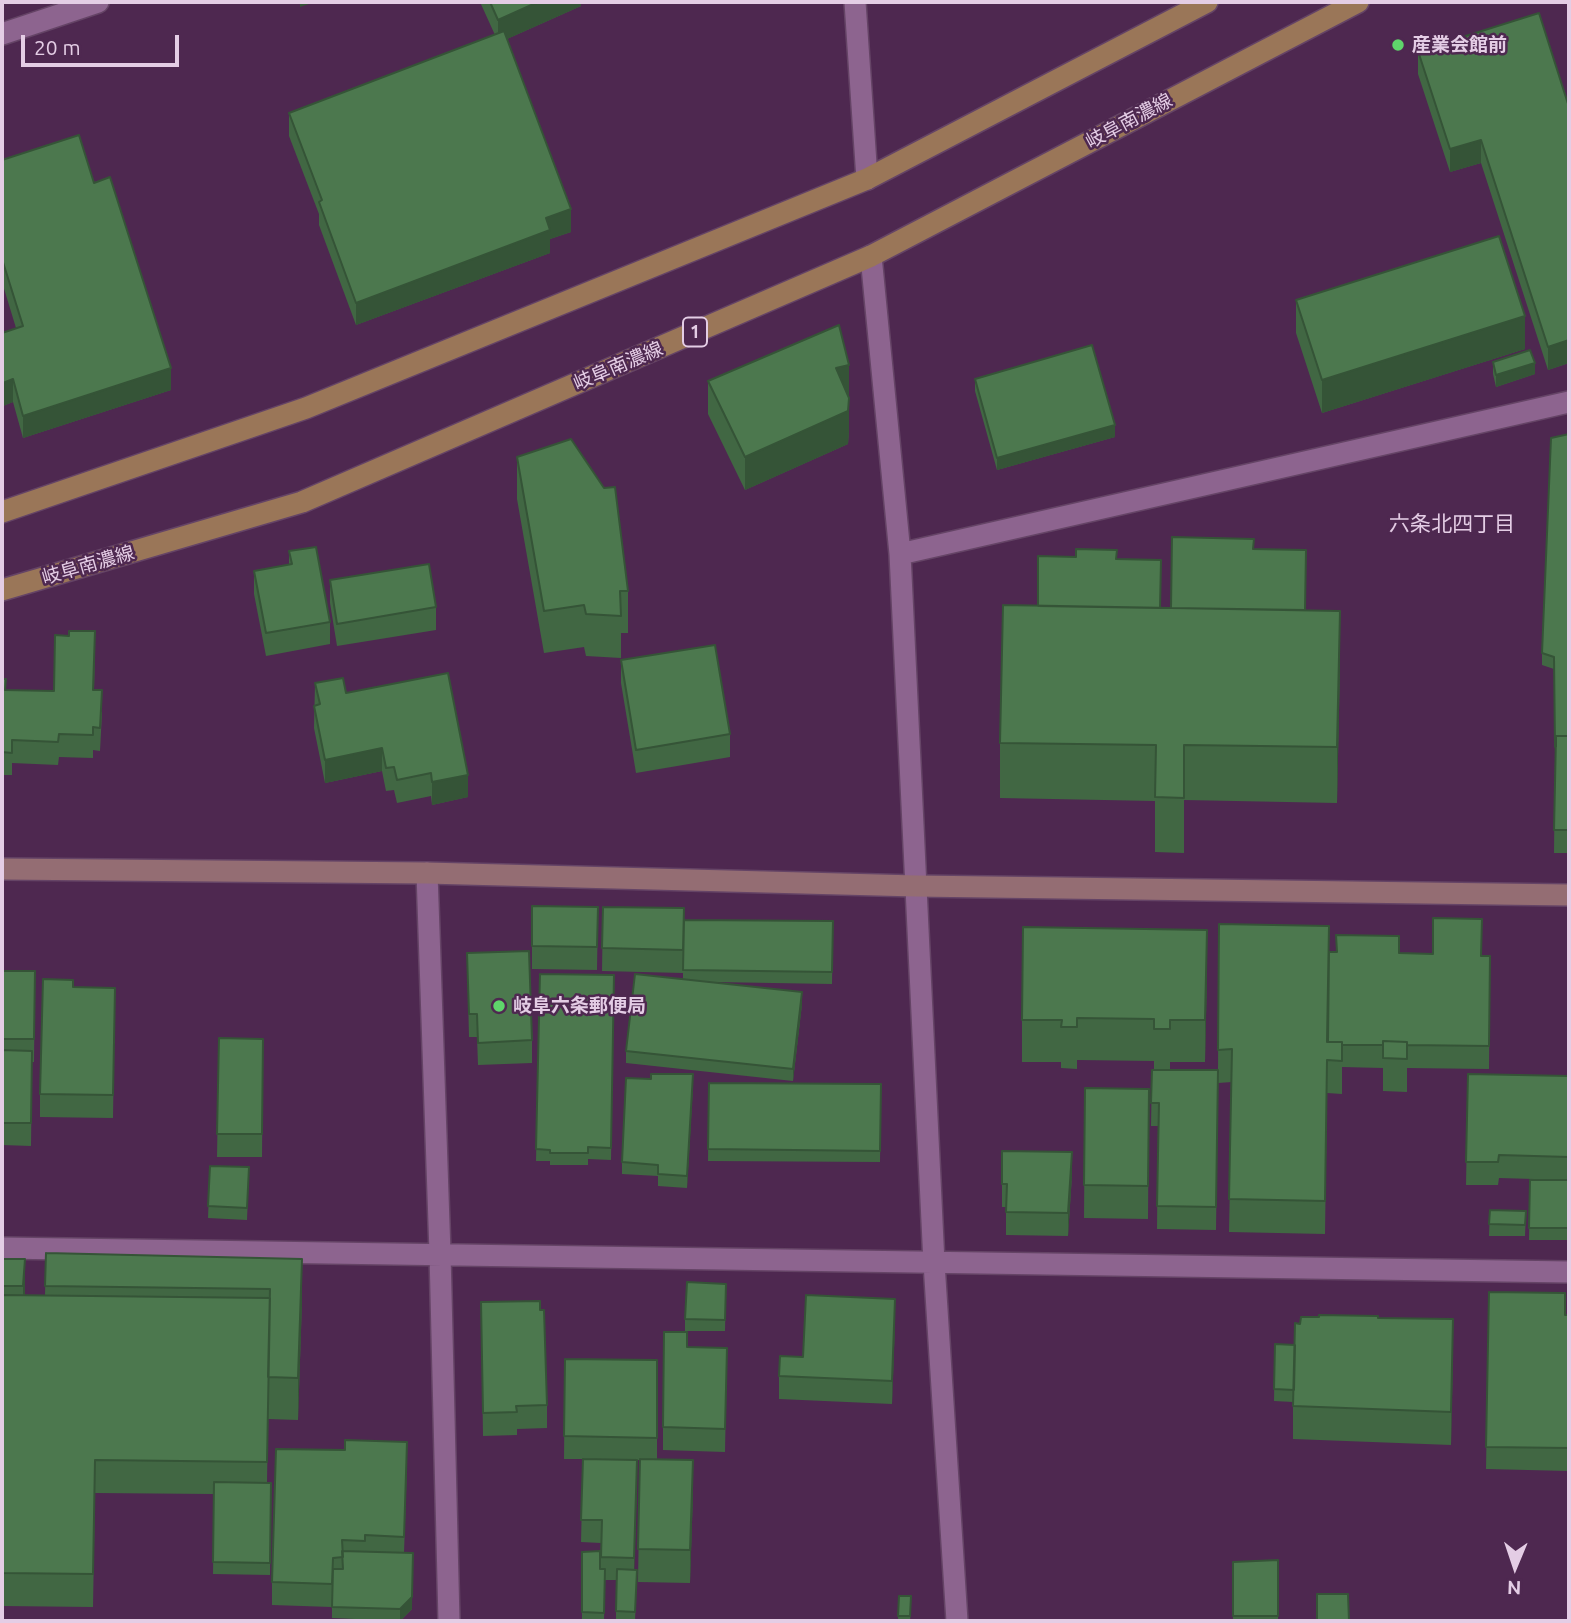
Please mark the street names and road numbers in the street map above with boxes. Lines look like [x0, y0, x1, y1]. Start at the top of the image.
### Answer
street label: 岐阜南濃線 [1082, 89, 1176, 153]
road number: 1 [683, 318, 707, 346]
street label: 岐阜南濃線 [570, 337, 666, 395]
street label: 岐阜南濃線 [39, 541, 137, 589]

